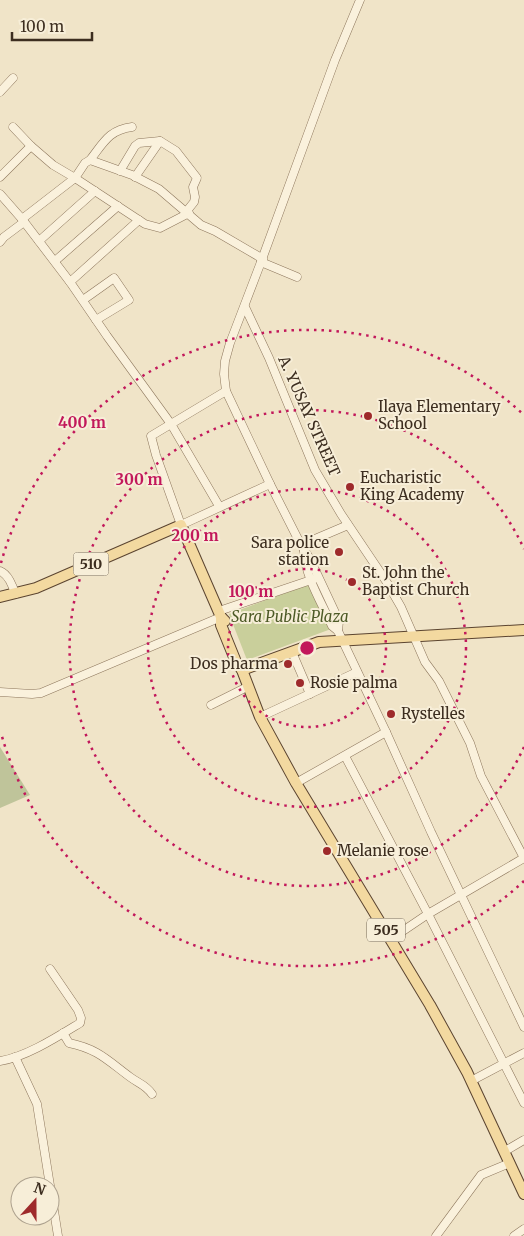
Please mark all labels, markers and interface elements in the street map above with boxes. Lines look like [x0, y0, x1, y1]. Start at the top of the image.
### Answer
scale bar [12, 10, 92, 42]
text: 100 m [20, 17, 64, 36]
street label: A. YUSAY STREET [274, 352, 345, 479]
place label: Ilaya Elementary School [378, 397, 501, 433]
marker: Ilaya Elementary School [362, 410, 374, 422]
text: 400 m [58, 413, 106, 432]
place label: Eucharistic King Academy [360, 468, 465, 504]
text: 300 m [115, 470, 163, 489]
marker: Eucharistic King Academy [344, 481, 356, 493]
text: 200 m [171, 526, 219, 545]
place label: Sara police station [251, 533, 329, 569]
marker: Sara police station [333, 546, 345, 558]
road number: 510 [74, 552, 108, 576]
place label: St. John the Baptist Church [362, 563, 469, 599]
marker: St. John the Baptist Church [346, 576, 358, 588]
text: 100 m [229, 582, 273, 601]
park label: Sara Public Plaza [231, 607, 349, 626]
centre of rings [298, 639, 316, 657]
place label: Dos pharma [190, 654, 278, 673]
marker: Dos pharma [282, 658, 294, 670]
place label: Rosie palma [310, 673, 398, 692]
marker: Rosie palma [294, 677, 306, 689]
place label: Rystelles [401, 704, 465, 723]
marker: Rystelles [385, 708, 397, 720]
place label: Melanie rose [337, 841, 429, 860]
marker: Melanie rose [321, 845, 333, 857]
road number: 505 [367, 918, 405, 942]
north arrow [10, 1176, 60, 1226]
text: N [31, 1178, 48, 1199]

